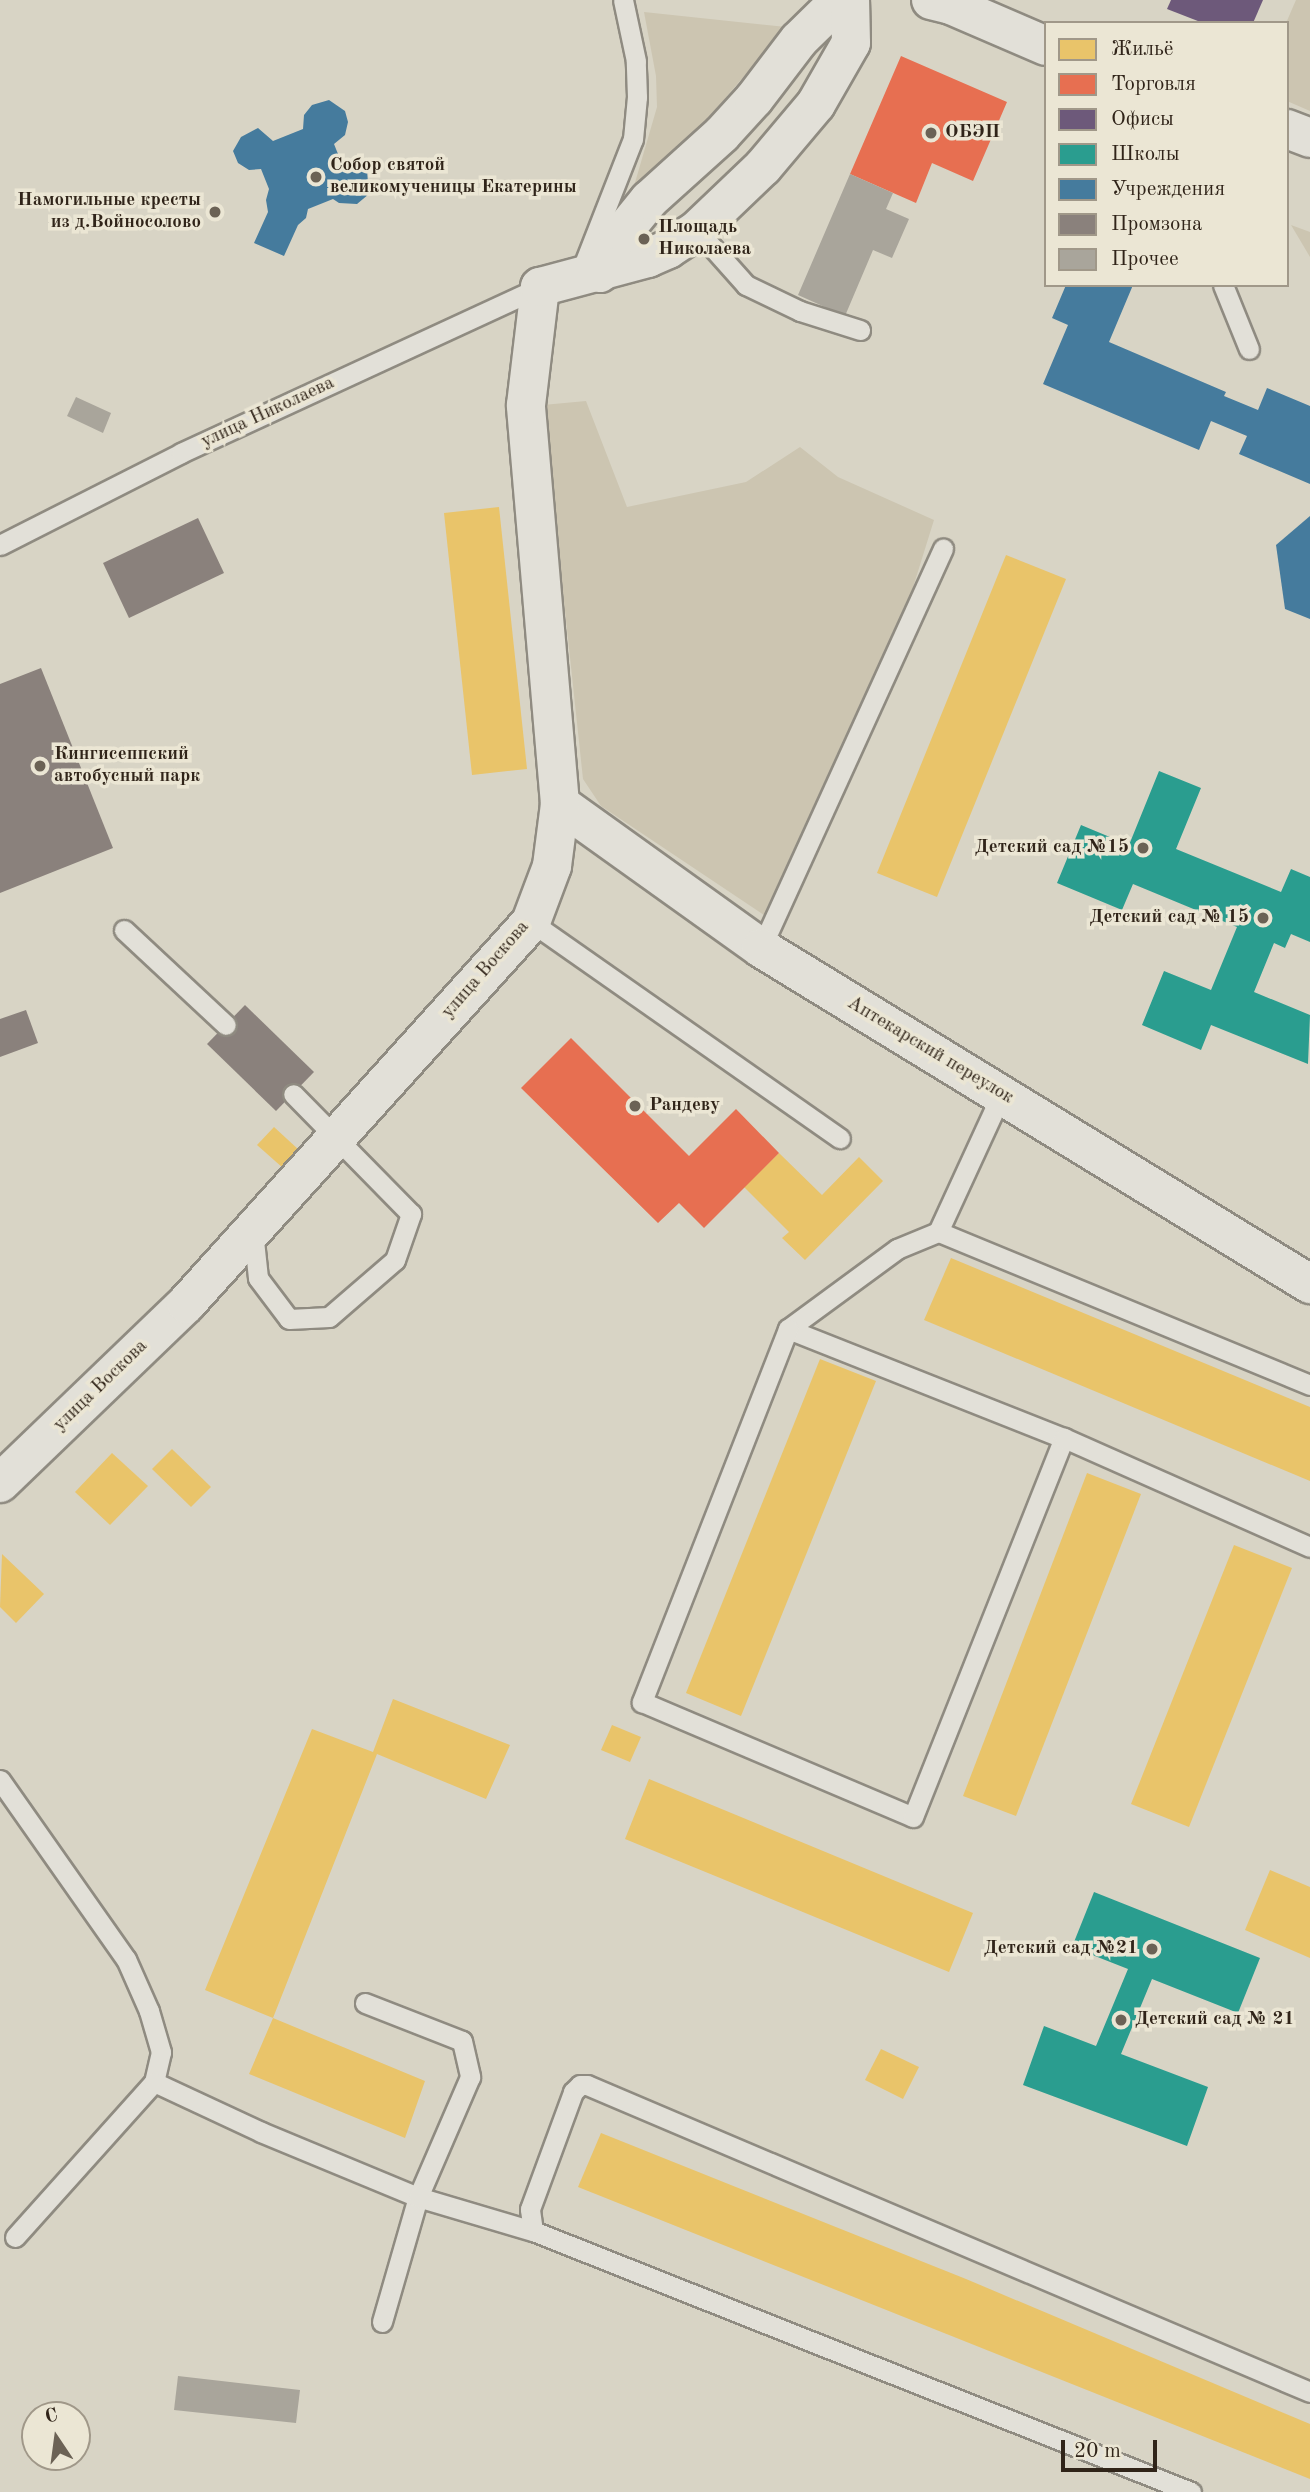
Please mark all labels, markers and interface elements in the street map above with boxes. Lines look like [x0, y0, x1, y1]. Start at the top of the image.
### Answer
legend [1044, 21, 1289, 287]
text: Жильё [1111, 39, 1174, 60]
text: Торговля [1111, 74, 1196, 95]
text: Офисы [1111, 109, 1174, 130]
place label: ОБЭП [945, 122, 1000, 144]
marker: ОБЭП [923, 125, 939, 141]
text: Школы [1111, 144, 1180, 165]
place label: Собор святой великомученицы Екатерины [330, 155, 577, 199]
marker: Собор святой великомученицы Екатерины [308, 169, 324, 185]
text: Учреждения [1111, 179, 1225, 200]
place label: Намогильные кресты из д.Войносолово [17, 190, 201, 234]
marker: Намогильные кресты из д.Войносолово [207, 204, 223, 220]
text: Промзона [1111, 214, 1202, 235]
place label: Площадь Николаева [658, 217, 751, 261]
marker: Площадь Николаева [636, 231, 652, 247]
text: Прочее [1111, 249, 1179, 270]
street label: улица Николаева [198, 372, 338, 454]
place label: Кингисеппский автобусный парк [54, 744, 200, 788]
marker: Кингисеппский автобусный парк [32, 758, 48, 774]
place label: Детский сад №15 [975, 837, 1129, 859]
marker: Детский сад №15 [1135, 840, 1151, 856]
place label: Детский сад № 15 [1089, 907, 1249, 929]
marker: Детский сад № 15 [1255, 910, 1271, 926]
street label: улица Воскова [437, 916, 535, 1024]
street label: Аптекарский переулок [843, 992, 1017, 1110]
place label: Рандеву [649, 1095, 720, 1117]
marker: Рандеву [627, 1098, 643, 1114]
street label: улица Воскова [49, 1335, 153, 1437]
place label: Детский сад №21 [984, 1938, 1138, 1960]
marker: Детский сад №21 [1144, 1941, 1160, 1957]
place label: Детский сад № 21 [1135, 2009, 1295, 2031]
marker: Детский сад № 21 [1113, 2012, 1129, 2028]
north arrow [21, 2401, 91, 2471]
text: С [43, 2406, 60, 2428]
scale bar [1065, 2426, 1161, 2470]
text: 20 m [1074, 2441, 1121, 2462]

